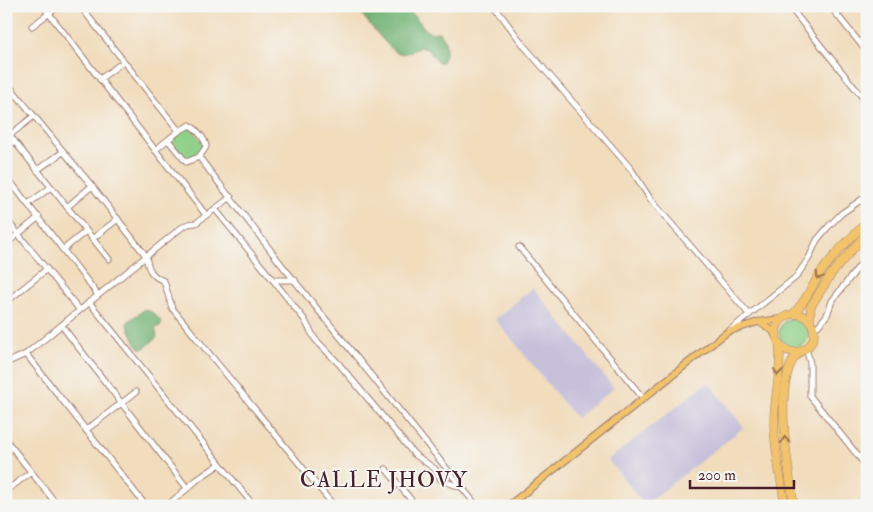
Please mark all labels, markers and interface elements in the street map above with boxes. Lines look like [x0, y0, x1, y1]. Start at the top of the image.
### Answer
one-way arrow [816, 270, 825, 279]
one-way arrow [773, 368, 784, 376]
one-way arrow [780, 436, 791, 444]
scale bar [690, 457, 794, 489]
district label: CALLE JHOVY [300, 466, 468, 494]
text: 200 m [698, 466, 736, 485]

